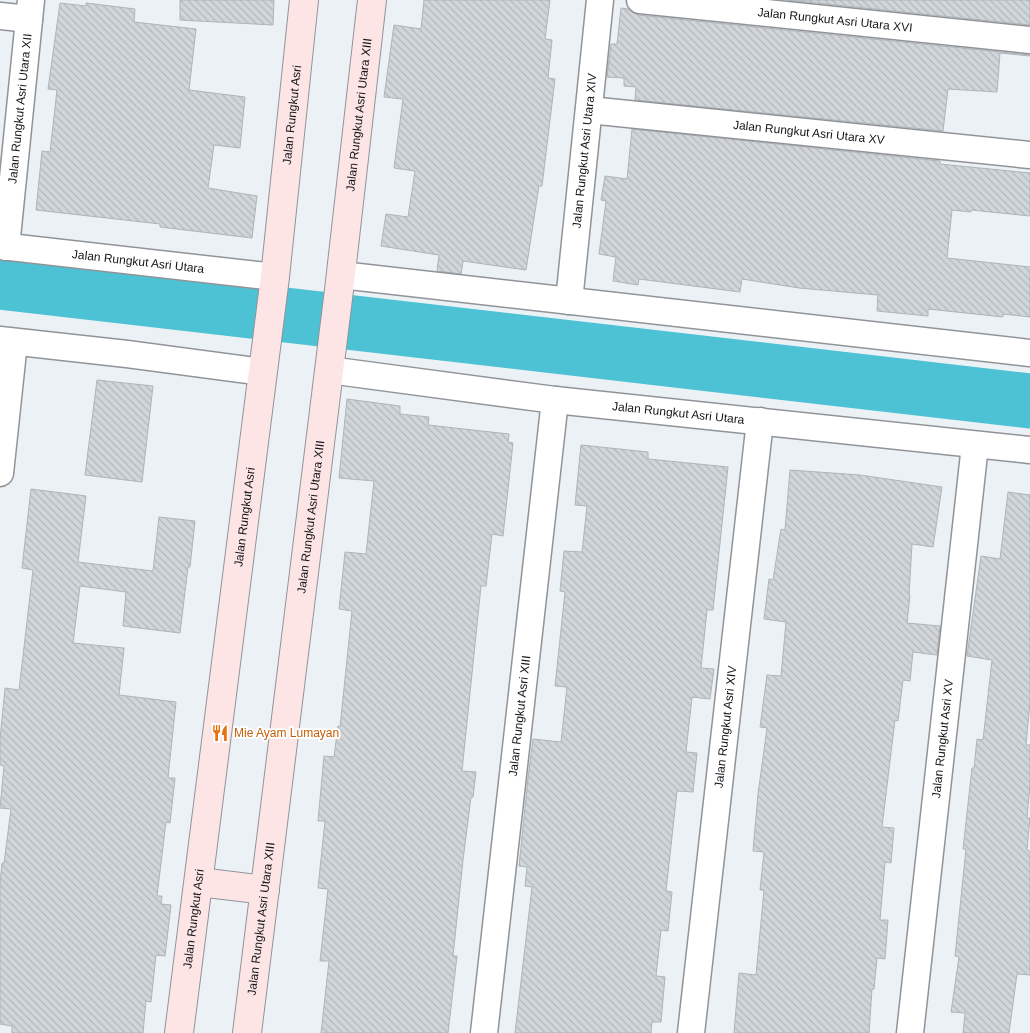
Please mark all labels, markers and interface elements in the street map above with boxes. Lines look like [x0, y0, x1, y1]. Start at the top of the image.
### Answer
street label: Jalan Rungkut Asri Utara XVI [757, 5, 913, 35]
street label: Jalan Rungkut Asri Utara XII [5, 33, 35, 185]
street label: Jalan Rungkut Asri Utara XIII [343, 37, 375, 192]
street label: Jalan Rungkut Asri [280, 64, 304, 166]
street label: Jalan Rungkut Asri Utara XIV [570, 73, 599, 229]
street label: Jalan Rungkut Asri Utara XV [732, 118, 885, 147]
street label: Jalan Rungkut Asri Utara [71, 247, 205, 276]
street label: Jalan Rungkut Asri Utara [611, 399, 745, 427]
street label: Jalan Rungkut Asri Utara XIII [294, 440, 327, 594]
street label: Jalan Rungkut Asri [231, 467, 258, 568]
street label: Jalan Rungkut Asri XIII [506, 655, 533, 777]
street label: Jalan Rungkut Asri XIV [712, 665, 739, 789]
street label: Jalan Rungkut Asri XV [929, 679, 956, 799]
restaurant icon: Mie Ayam Lumayan [210, 723, 230, 743]
place label: Mie Ayam Lumayan [234, 726, 339, 740]
street label: Jalan Rungkut Asri Utara XIII [245, 841, 278, 996]
street label: Jalan Rungkut Asri [180, 868, 207, 970]

